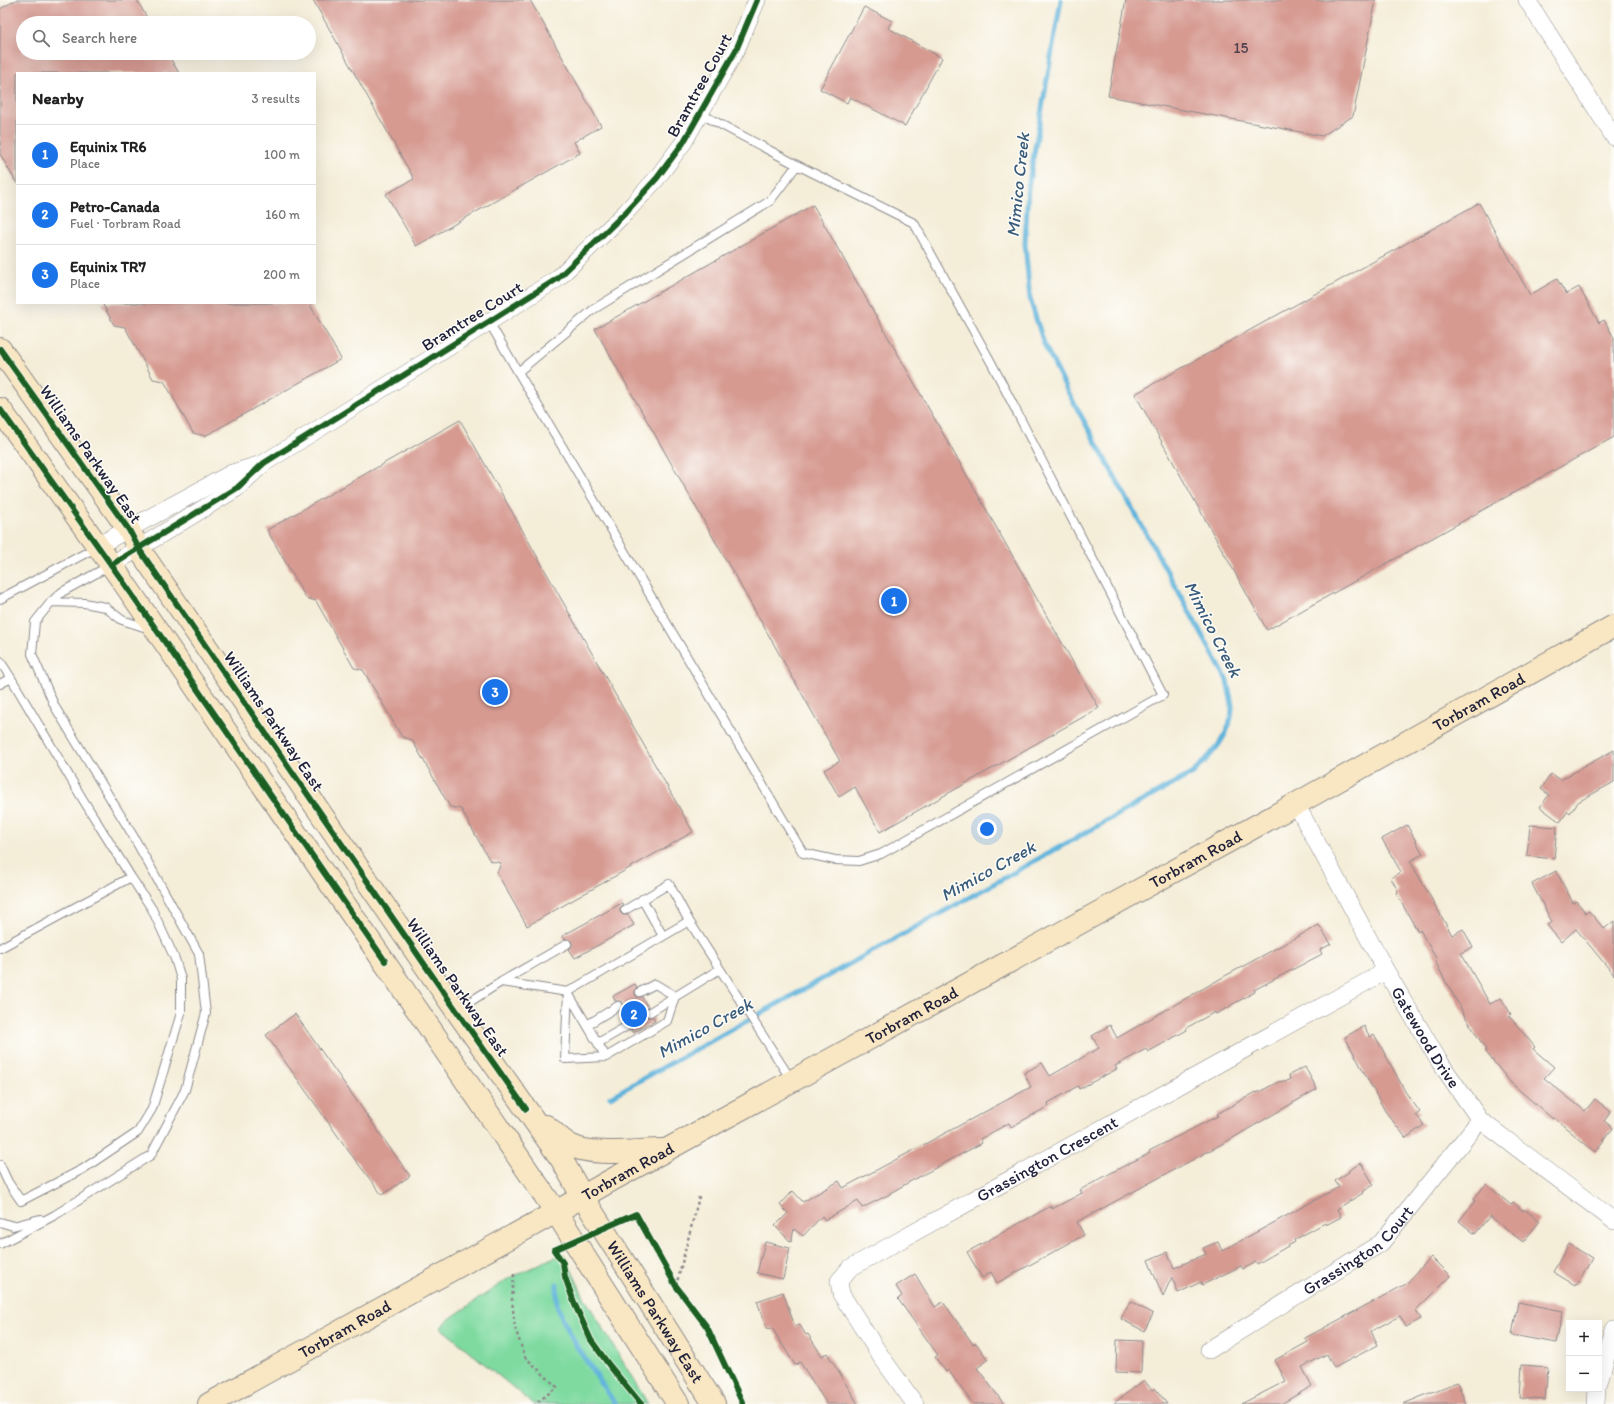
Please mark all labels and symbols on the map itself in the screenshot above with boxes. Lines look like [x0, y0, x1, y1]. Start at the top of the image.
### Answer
street label: Bramtree Court [662, 29, 736, 140]
house number: 15 [1234, 39, 1249, 57]
water label: Mimico Creek [1002, 130, 1035, 238]
street label: Bramtree Court [418, 277, 527, 355]
street label: Williams Parkway East [36, 381, 146, 527]
water label: Mimico Creek [1179, 577, 1247, 682]
pin: 1 [881, 586, 907, 616]
street label: Williams Parkway East [220, 647, 328, 795]
street label: Torbram Road [1429, 668, 1528, 735]
pin: 3 [482, 677, 508, 707]
your location [977, 819, 997, 839]
street label: Torbram Road [1146, 826, 1245, 893]
water label: Mimico Creek [937, 835, 1041, 906]
street label: Williams Parkway East [403, 914, 513, 1060]
street label: Torbram Road [862, 982, 961, 1049]
street label: Gatewood Drive [1387, 983, 1465, 1092]
water label: Mimico Creek [654, 992, 758, 1063]
pin: 2 [621, 999, 647, 1029]
street label: Grassington Crescent [973, 1112, 1121, 1206]
street label: Torbram Road [578, 1138, 677, 1205]
street label: Grassington Court [1299, 1202, 1417, 1299]
street label: Williams Parkway East [603, 1237, 708, 1387]
street label: Torbram Road [295, 1295, 394, 1362]

